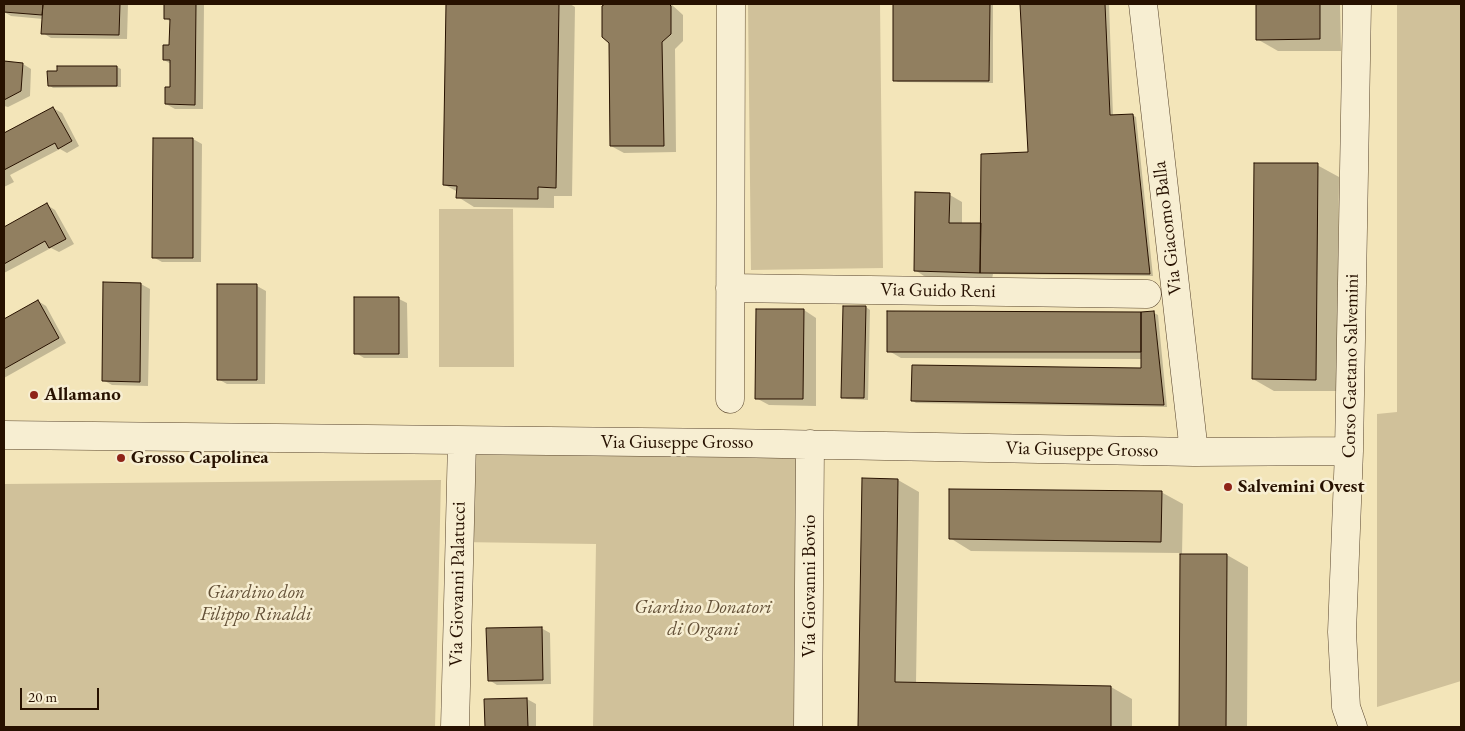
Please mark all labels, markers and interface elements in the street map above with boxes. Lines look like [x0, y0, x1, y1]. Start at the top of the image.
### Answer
street label: Via Giacomo Balla [1148, 160, 1188, 296]
street label: Corso Gaetano Salvemini [1338, 274, 1364, 458]
street label: Via Guido Reni [880, 279, 996, 303]
place label: Allamano [44, 384, 121, 406]
marker: Allamano [28, 389, 40, 401]
street label: Via Giuseppe Grosso [601, 432, 753, 454]
street label: Via Giuseppe Grosso [1005, 437, 1159, 463]
place label: Grosso Capolinea [131, 447, 269, 469]
marker: Grosso Capolinea [115, 452, 127, 464]
place label: Salvemini Ovest [1238, 476, 1365, 498]
marker: Salvemini Ovest [1222, 481, 1234, 493]
street label: Via Giovanni Palatucci [445, 501, 471, 667]
street label: Via Giovanni Bovio [799, 515, 821, 657]
park label: Giardino don Filippo Rinaldi [200, 582, 312, 626]
park label: Giardino Donatori di Organi [634, 597, 772, 641]
scale bar [22, 678, 101, 710]
text: 20 m [28, 687, 57, 706]

